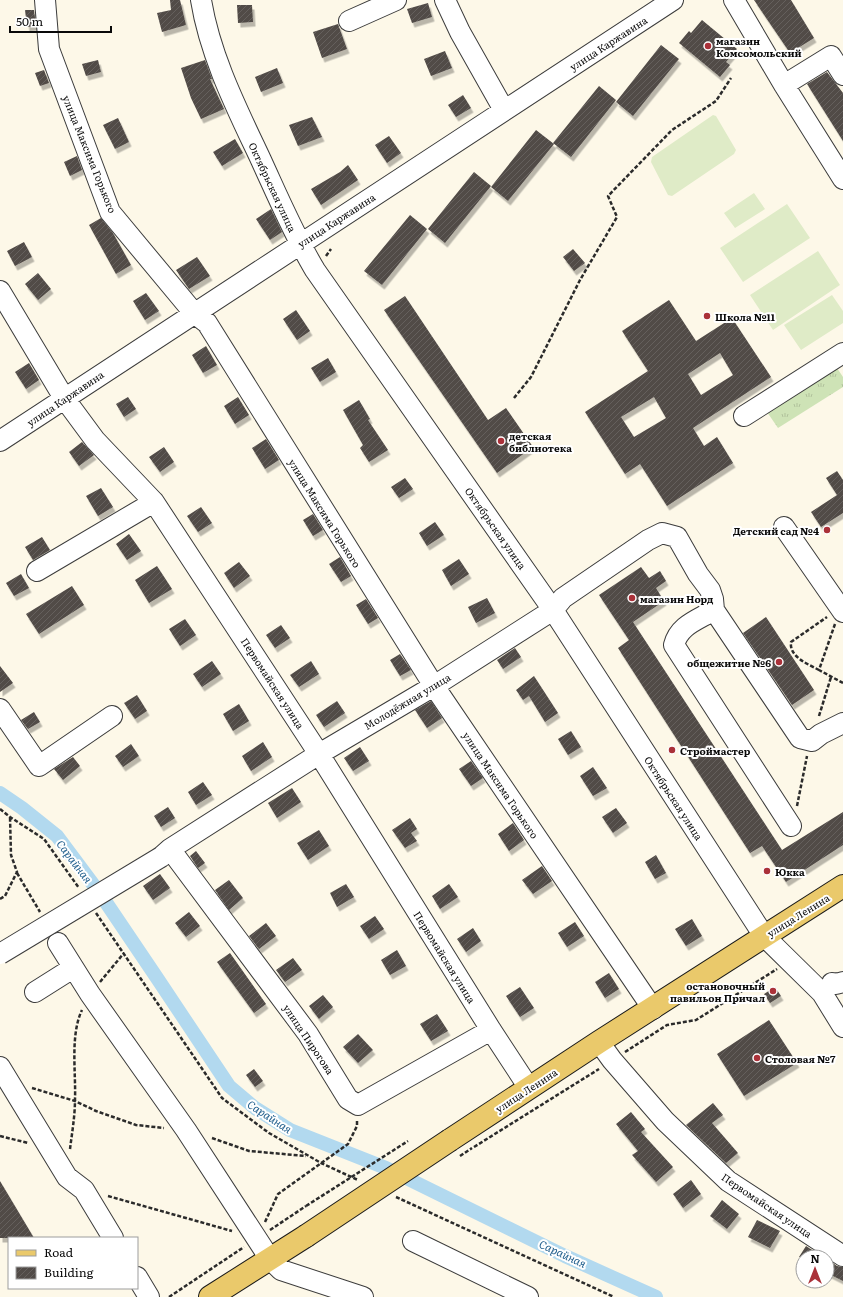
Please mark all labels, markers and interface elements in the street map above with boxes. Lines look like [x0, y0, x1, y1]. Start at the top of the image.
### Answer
scale bar [10, 8, 111, 34]
text: 50 m [16, 12, 43, 30]
street label: улица Каржавина [566, 12, 650, 74]
place label: магазин Комсомольский [716, 33, 802, 60]
marker: магазин Комсомольский [703, 41, 713, 51]
street label: улица Максима Горького [59, 93, 121, 215]
street label: Октябрьская улица [246, 140, 301, 235]
street label: улица Каржавина [294, 189, 378, 251]
place label: Школа №11 [715, 309, 775, 324]
marker: Школа №11 [702, 311, 712, 321]
street label: улица Каржавина [23, 366, 107, 429]
place label: детская библиотека [509, 428, 572, 455]
marker: детская библиотека [496, 436, 506, 446]
street label: улица Максима Горького [285, 456, 365, 570]
street label: Октябрьская улица [462, 484, 530, 573]
place label: Детский сад №4 [733, 523, 819, 538]
marker: Детский сад №4 [822, 525, 832, 535]
place label: магазин Норд [640, 591, 714, 606]
marker: магазин Норд [627, 593, 637, 603]
street label: Первомайская улица [238, 634, 309, 732]
place label: общежитие №6 [687, 655, 771, 670]
marker: общежитие №6 [774, 657, 784, 667]
street label: Молодёжная улица [361, 669, 454, 733]
street label: улица Максима Горького [460, 729, 542, 841]
place label: Строймастер [680, 743, 751, 758]
marker: Строймастер [667, 745, 677, 755]
street label: Октябрьская улица [641, 753, 707, 843]
water label: Сарайная [53, 836, 97, 886]
place label: Юкка [775, 864, 805, 879]
marker: Юкка [762, 866, 772, 876]
street label: улица Ленина [764, 889, 833, 940]
street label: Первомайская улица [411, 908, 480, 1007]
place label: остановочный павильон Причал [670, 978, 765, 1005]
marker: остановочный павильон Причал [768, 986, 778, 996]
street label: улица Пирогова [280, 1001, 338, 1078]
place label: Столовая №7 [765, 1051, 836, 1066]
marker: Столовая №7 [752, 1053, 762, 1063]
street label: улица Ленина [492, 1064, 560, 1116]
water label: Сарайная [245, 1096, 296, 1137]
street label: Первомайская улица [719, 1169, 816, 1241]
water label: Сарайная [537, 1235, 589, 1271]
legend [8, 1237, 138, 1289]
text: Road [44, 1243, 74, 1261]
north arrow [795, 1249, 835, 1289]
text: N [810, 1250, 820, 1266]
text: Building [44, 1263, 94, 1281]

